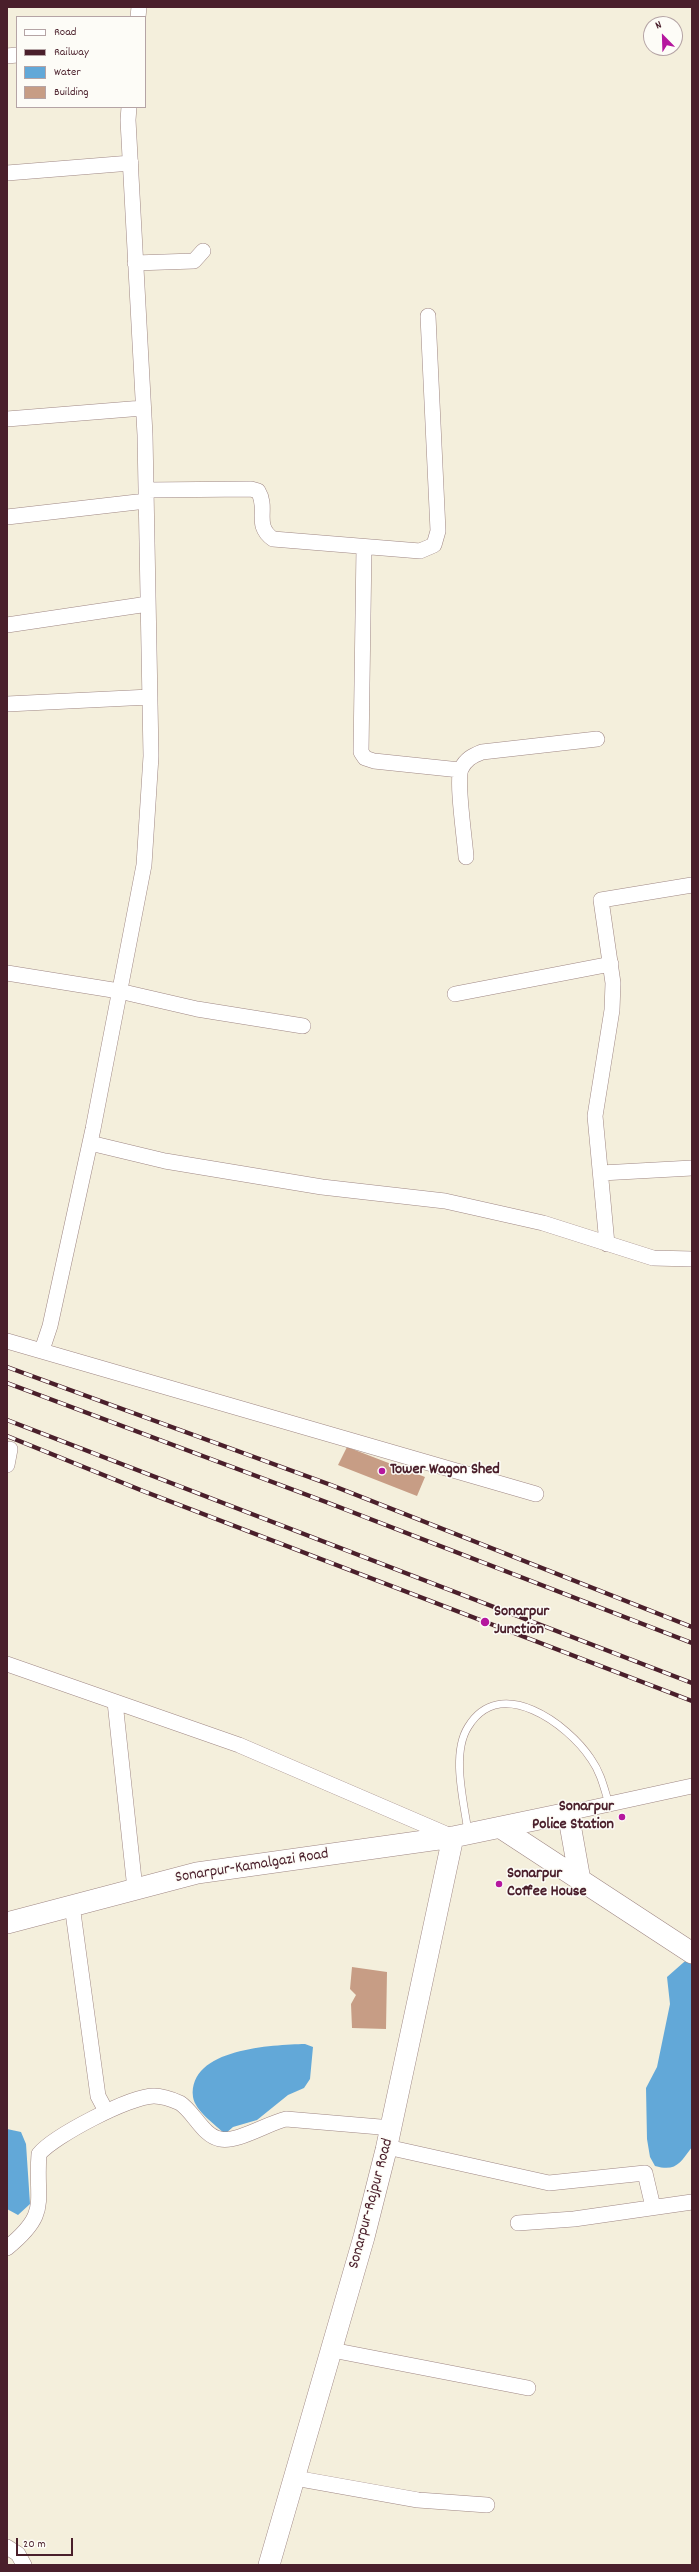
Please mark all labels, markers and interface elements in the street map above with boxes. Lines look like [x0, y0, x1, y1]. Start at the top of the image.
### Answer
legend [16, 16, 146, 108]
north arrow [643, 16, 683, 56]
text: N [653, 17, 664, 34]
text: Road [54, 24, 76, 41]
text: Railway [54, 44, 89, 61]
text: Water [54, 64, 81, 81]
text: Building [54, 84, 89, 101]
place label: Tower Wagon Shed [390, 1461, 500, 1481]
marker: Tower Wagon Shed [377, 1466, 387, 1476]
place label: Sonarpur Junction [494, 1603, 549, 1641]
marker: Sonarpur Junction [479, 1616, 491, 1628]
place label: Sonarpur Police Station [532, 1798, 614, 1836]
marker: Sonarpur Police Station [617, 1812, 627, 1822]
street label: Sonarpur-Kamalgazi Road [174, 1845, 330, 1889]
place label: Sonarpur Coffee House [507, 1865, 587, 1903]
marker: Sonarpur Coffee House [494, 1879, 504, 1889]
street label: Sonarpur-Rajpur Road [345, 2137, 399, 2271]
scale bar [18, 2530, 75, 2556]
text: 20 m [23, 2536, 46, 2553]

